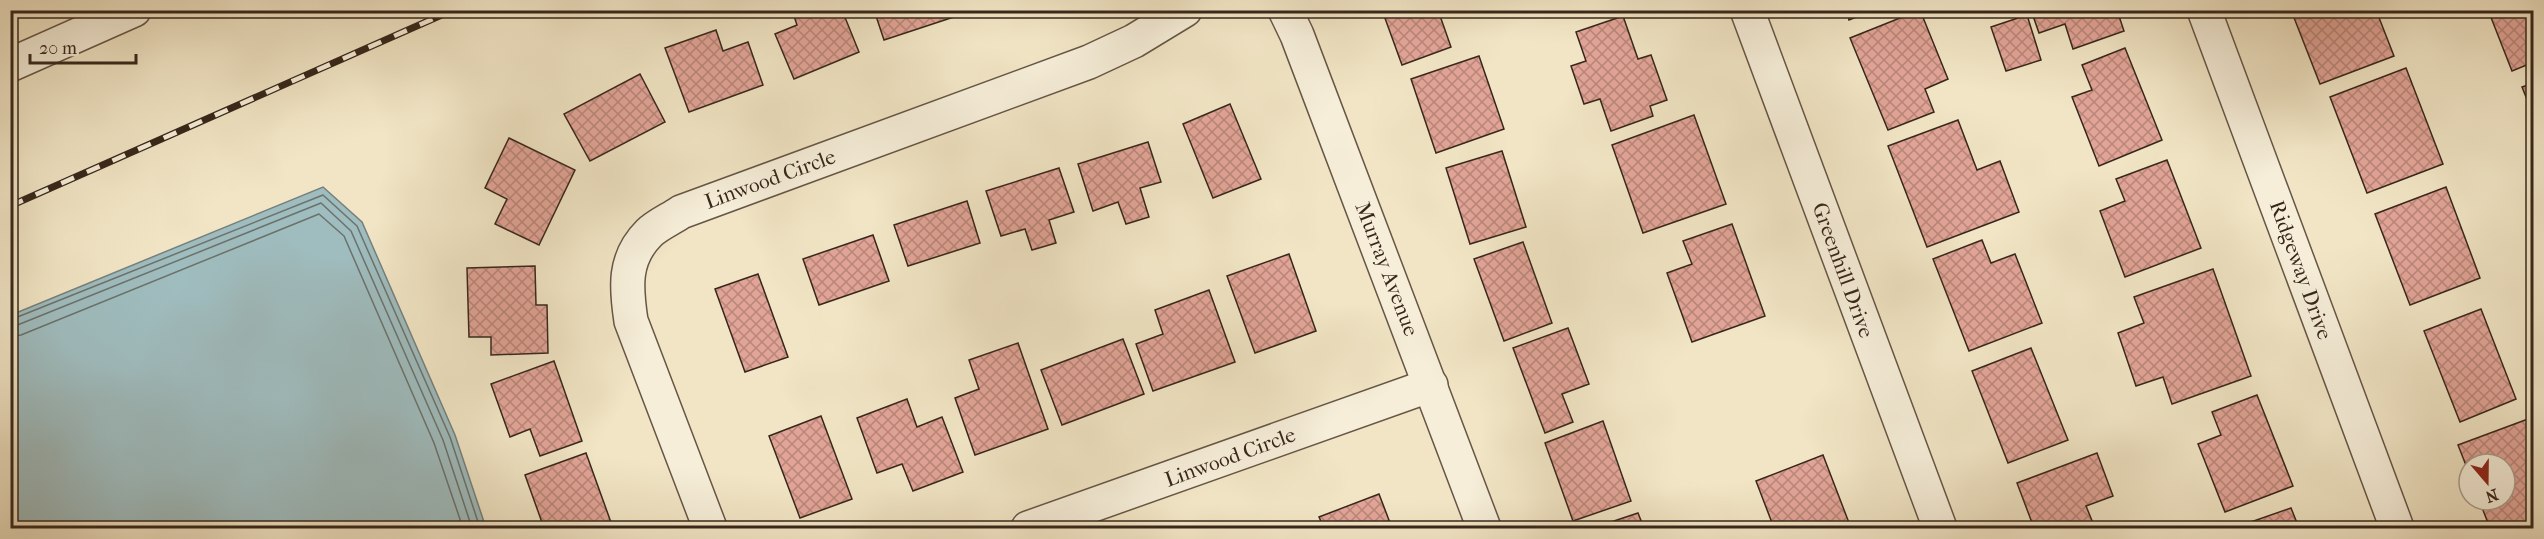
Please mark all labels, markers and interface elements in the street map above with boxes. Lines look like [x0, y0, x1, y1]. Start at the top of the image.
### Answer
scale bar [30, 27, 136, 65]
text: 20 m [39, 38, 77, 59]
street label: Linwood Circle [701, 144, 839, 214]
street label: Ridgeway Drive [2265, 197, 2337, 343]
street label: Murray Avenue [1350, 199, 1424, 339]
street label: Greenhill Drive [1807, 199, 1879, 341]
street label: Linwood Circle [1161, 422, 1299, 492]
north arrow [2457, 452, 2517, 512]
text: N [2482, 485, 2501, 507]

